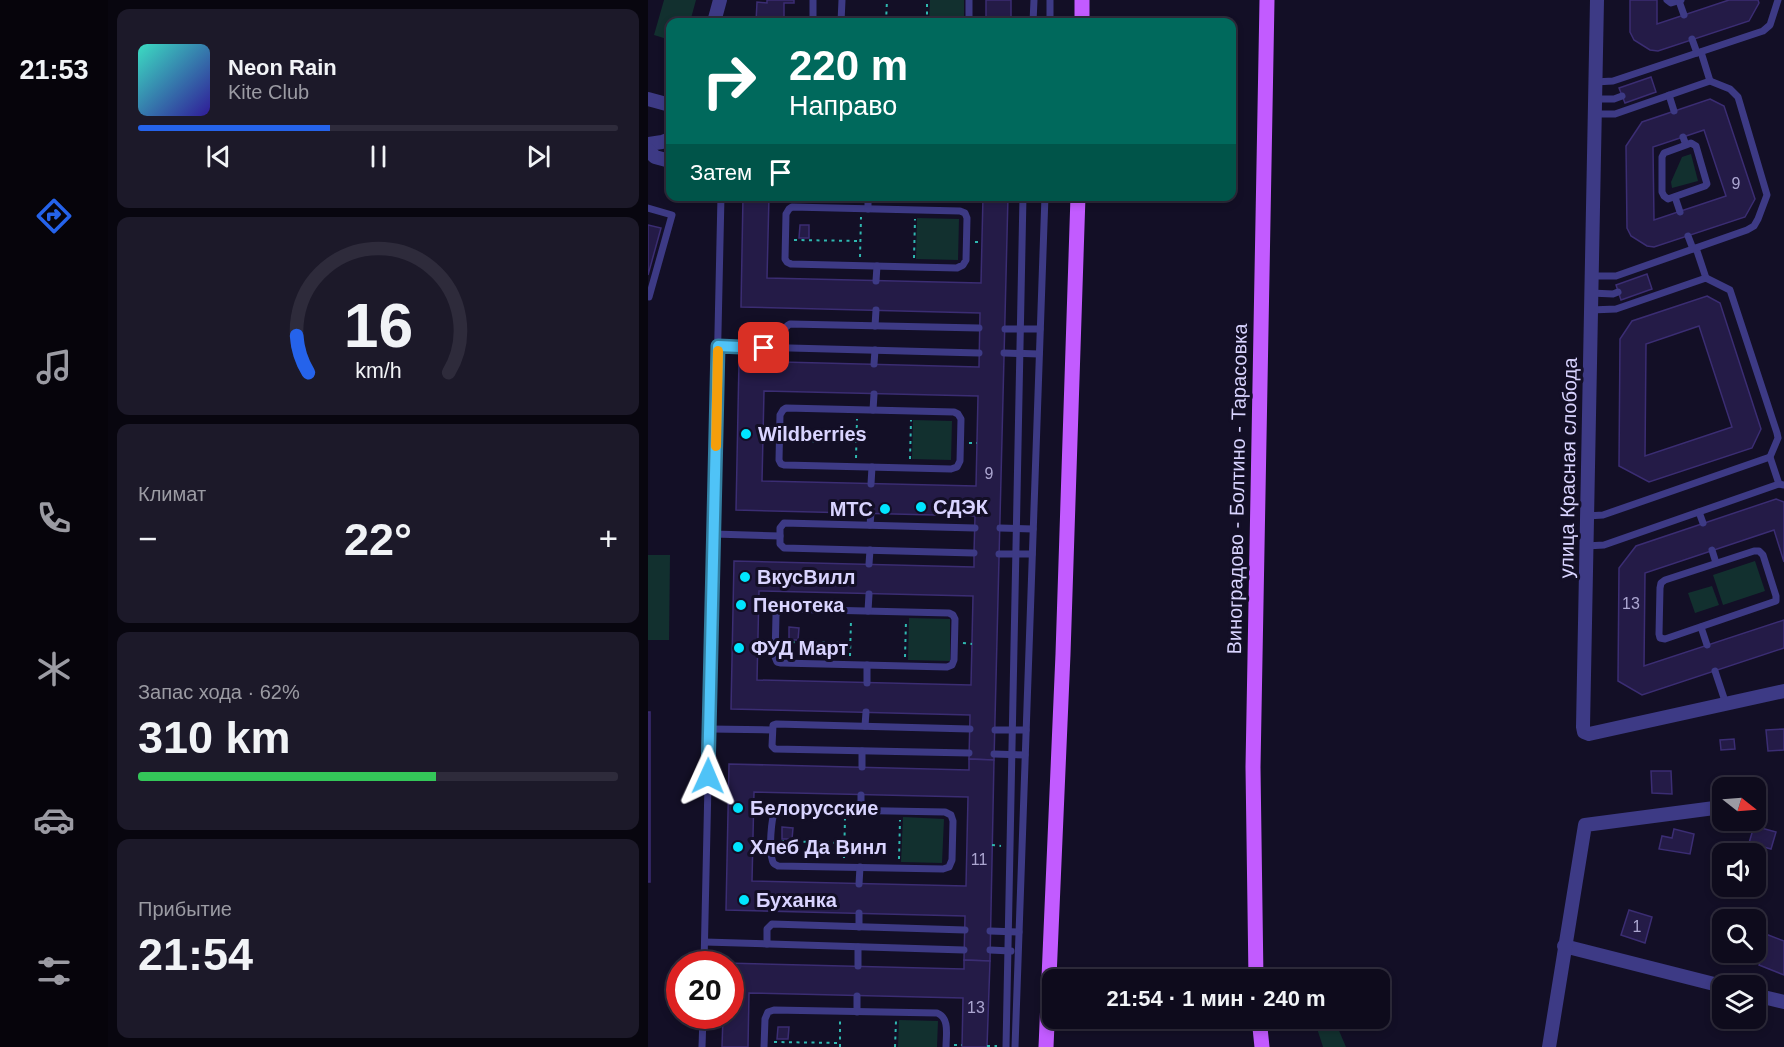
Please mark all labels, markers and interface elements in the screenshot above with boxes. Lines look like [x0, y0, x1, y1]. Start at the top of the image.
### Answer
icon: right [690, 42, 768, 120]
text: 220 m [789, 42, 908, 89]
text: 21:53 [19, 55, 89, 85]
text: Neon Rain [228, 55, 337, 80]
text: Kite Club [228, 81, 309, 103]
text: Направо [789, 91, 897, 121]
icon: previous [202, 140, 235, 173]
icon: pause [362, 140, 395, 173]
icon: next [522, 140, 555, 173]
icon: arrive [764, 156, 797, 189]
text: Затем [690, 160, 752, 185]
house number: 9 [1732, 175, 1741, 192]
icon: directions [33, 195, 75, 237]
text: 16 [343, 291, 413, 360]
pin [738, 322, 789, 373]
street label: Виноградово - Болтино - Тарасовка [1223, 322, 1251, 655]
icon: arrive [747, 331, 780, 364]
icon: music [33, 346, 75, 388]
street label: улица Красная слобода [1555, 356, 1581, 579]
text: km/h [355, 359, 401, 383]
place label: Wildberries [758, 423, 867, 445]
marker: Wildberries [739, 427, 753, 441]
house number: 9 [985, 465, 994, 482]
text: Климат [138, 483, 206, 505]
place label: СДЭК [933, 496, 989, 518]
icon: phone [33, 497, 75, 539]
place label: МТС [830, 498, 873, 520]
marker: СДЭК [914, 500, 928, 514]
marker: МТС [878, 502, 892, 516]
text: 22° [344, 514, 412, 565]
text: − [138, 520, 157, 557]
text: + [599, 520, 618, 557]
place label: ВкусВилл [757, 566, 855, 588]
marker: ВкусВилл [738, 570, 752, 584]
place label: Пенотека [753, 594, 845, 616]
house number: 13 [1622, 595, 1640, 612]
marker: Пенотека [734, 598, 748, 612]
place label: ФУД Март [751, 637, 849, 659]
marker: ФУД Март [732, 641, 746, 655]
icon: climate [33, 648, 75, 690]
text: Запас хода · 62% [138, 681, 300, 703]
text: 310 km [138, 712, 291, 763]
position arrow [676, 744, 740, 808]
north arrow [1712, 777, 1766, 831]
map controls [1712, 777, 1766, 1029]
place label: Белорусские [750, 797, 878, 819]
icon: car [33, 799, 75, 841]
marker: Белорусские [731, 801, 745, 815]
place label: Хлеб Да Винл [750, 836, 887, 858]
marker: Хлеб Да Винл [731, 840, 745, 854]
button: sound [1712, 843, 1766, 897]
house number: 11 [971, 851, 987, 868]
place label: Буханка [756, 889, 838, 911]
marker: Буханка [737, 893, 751, 907]
text: Прибытие [138, 898, 232, 920]
button: search [1712, 909, 1766, 963]
house number: 1 [1633, 918, 1642, 935]
text: 21:54 [138, 929, 253, 980]
icon: filters [33, 950, 75, 992]
speed limit sign: 20 [666, 951, 744, 1029]
button: layers [1712, 975, 1766, 1029]
text: 21:54 · 1 мин · 240 m [1106, 986, 1326, 1011]
house number: 13 [967, 999, 985, 1016]

